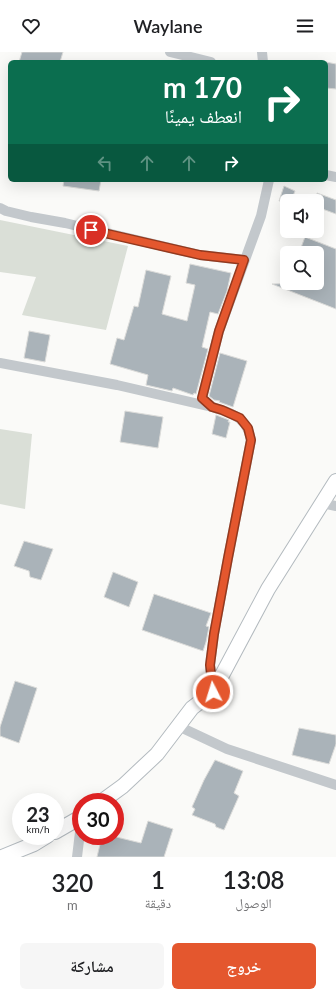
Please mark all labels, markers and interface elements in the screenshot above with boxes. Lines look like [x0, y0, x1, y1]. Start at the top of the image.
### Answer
icon: heart [20, 15, 42, 37]
text: Waylane [134, 15, 203, 37]
icon: menu [294, 15, 316, 37]
text: 170 m [163, 70, 242, 104]
icon: right [256, 76, 308, 128]
text: انعطف يمينًا [165, 105, 242, 127]
icon: left [94, 152, 116, 174]
icon: ahead [136, 152, 158, 174]
icon: ahead [178, 152, 200, 174]
icon: right [220, 152, 242, 174]
map controls [280, 194, 324, 290]
button: sound [280, 194, 324, 238]
pin [74, 213, 108, 247]
icon: arrive [80, 219, 102, 241]
button: search [280, 246, 324, 290]
position arrow [192, 671, 234, 713]
speed limit sign: 30 [72, 793, 124, 845]
text: 23 [26, 802, 50, 826]
text: km/h [26, 823, 50, 835]
text: 1 [151, 865, 165, 894]
text: 13:08 [223, 865, 285, 894]
text: 320 [52, 868, 93, 897]
text: دقيقة [145, 895, 171, 911]
text: الوصول [236, 895, 272, 911]
text: m [67, 897, 78, 913]
button: مشاركة [20, 943, 164, 989]
button: خروج [172, 943, 316, 989]

